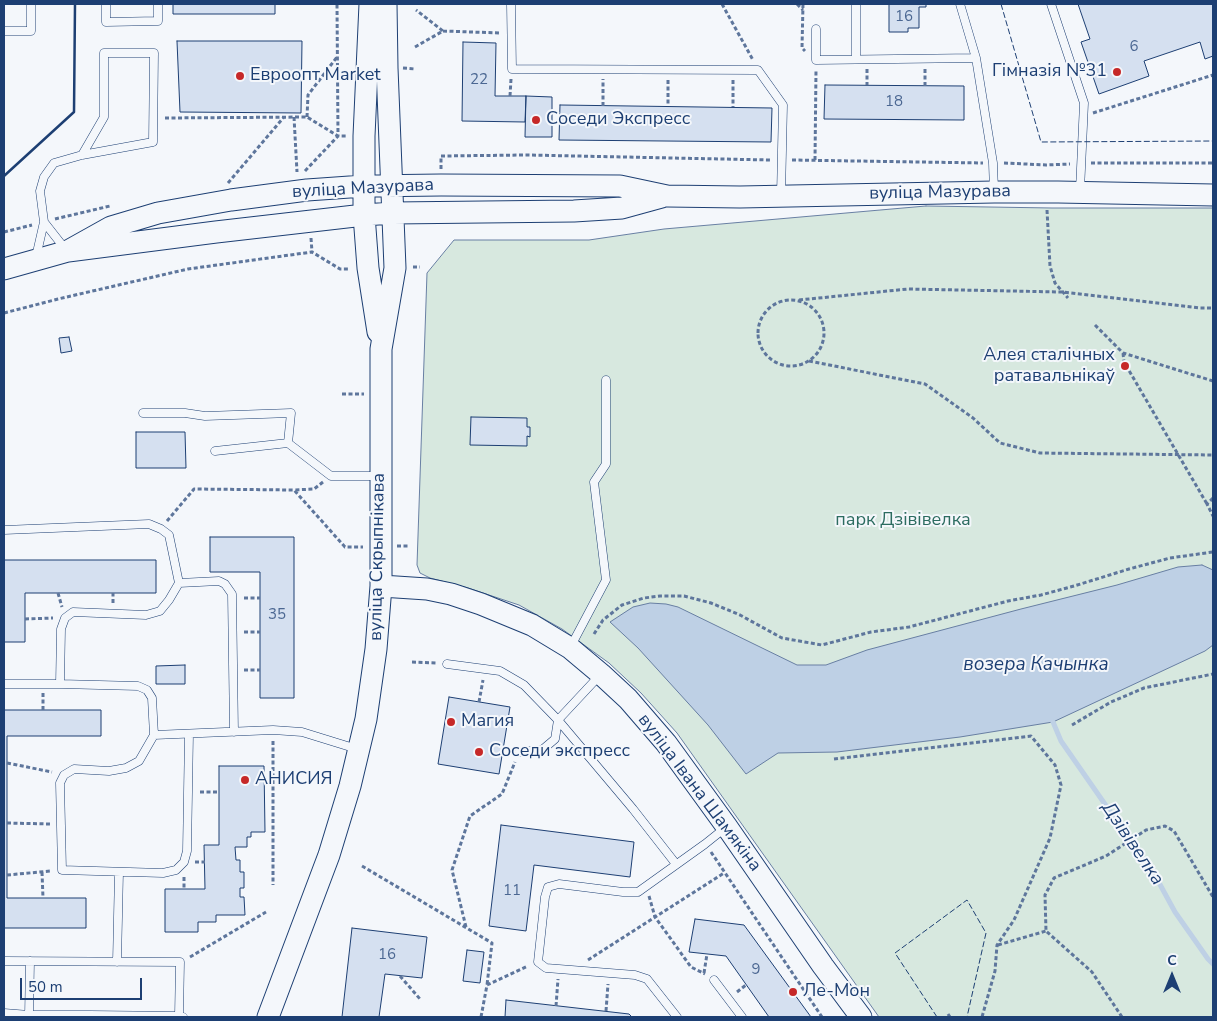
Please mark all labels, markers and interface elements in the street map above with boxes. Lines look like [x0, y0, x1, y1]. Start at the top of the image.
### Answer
house number: 16 [895, 8, 913, 26]
house number: 6 [1130, 38, 1138, 56]
place label: Гімназія №31 [992, 61, 1107, 83]
place label: Евроопт Market [250, 65, 381, 87]
marker: Гімназія №31 [1111, 66, 1123, 78]
marker: Евроопт Market [234, 70, 246, 82]
house number: 22 [470, 71, 488, 89]
house number: 18 [885, 93, 903, 111]
place label: Соседи Экспресс [546, 109, 690, 131]
marker: Соседи Экспресс [530, 114, 542, 126]
street label: вуліца Мазурава [292, 175, 434, 203]
street label: вуліца Мазурава [869, 181, 1011, 205]
place label: Алея сталічных ратавальнікаў [983, 345, 1115, 388]
marker: Алея сталічных ратавальнікаў [1119, 360, 1131, 372]
street label: вуліца Скрыпнікава [366, 473, 390, 641]
park label: парк Дзівівелка [835, 510, 971, 532]
house number: 35 [268, 606, 286, 624]
water label: возера Качынка [963, 654, 1109, 676]
street label: вуліца Івана Шамякіна [633, 710, 765, 876]
place label: Магия [461, 711, 514, 733]
marker: Магия [445, 716, 457, 728]
place label: Соседи экспресс [489, 741, 630, 763]
marker: Соседи экспресс [473, 746, 485, 758]
place label: АНИСИЯ [255, 769, 333, 791]
marker: АНИСИЯ [239, 774, 251, 786]
water label: Дзівівелка [1096, 798, 1168, 890]
house number: 11 [503, 882, 521, 900]
house number: 16 [378, 946, 396, 964]
north arrow [1147, 951, 1197, 1001]
text: С [1167, 951, 1177, 970]
house number: 9 [752, 961, 760, 979]
scale bar [22, 968, 145, 1000]
text: 50 m [28, 977, 63, 997]
place label: Ле-Мон [803, 981, 870, 1003]
marker: Ле-Мон [787, 986, 799, 998]

